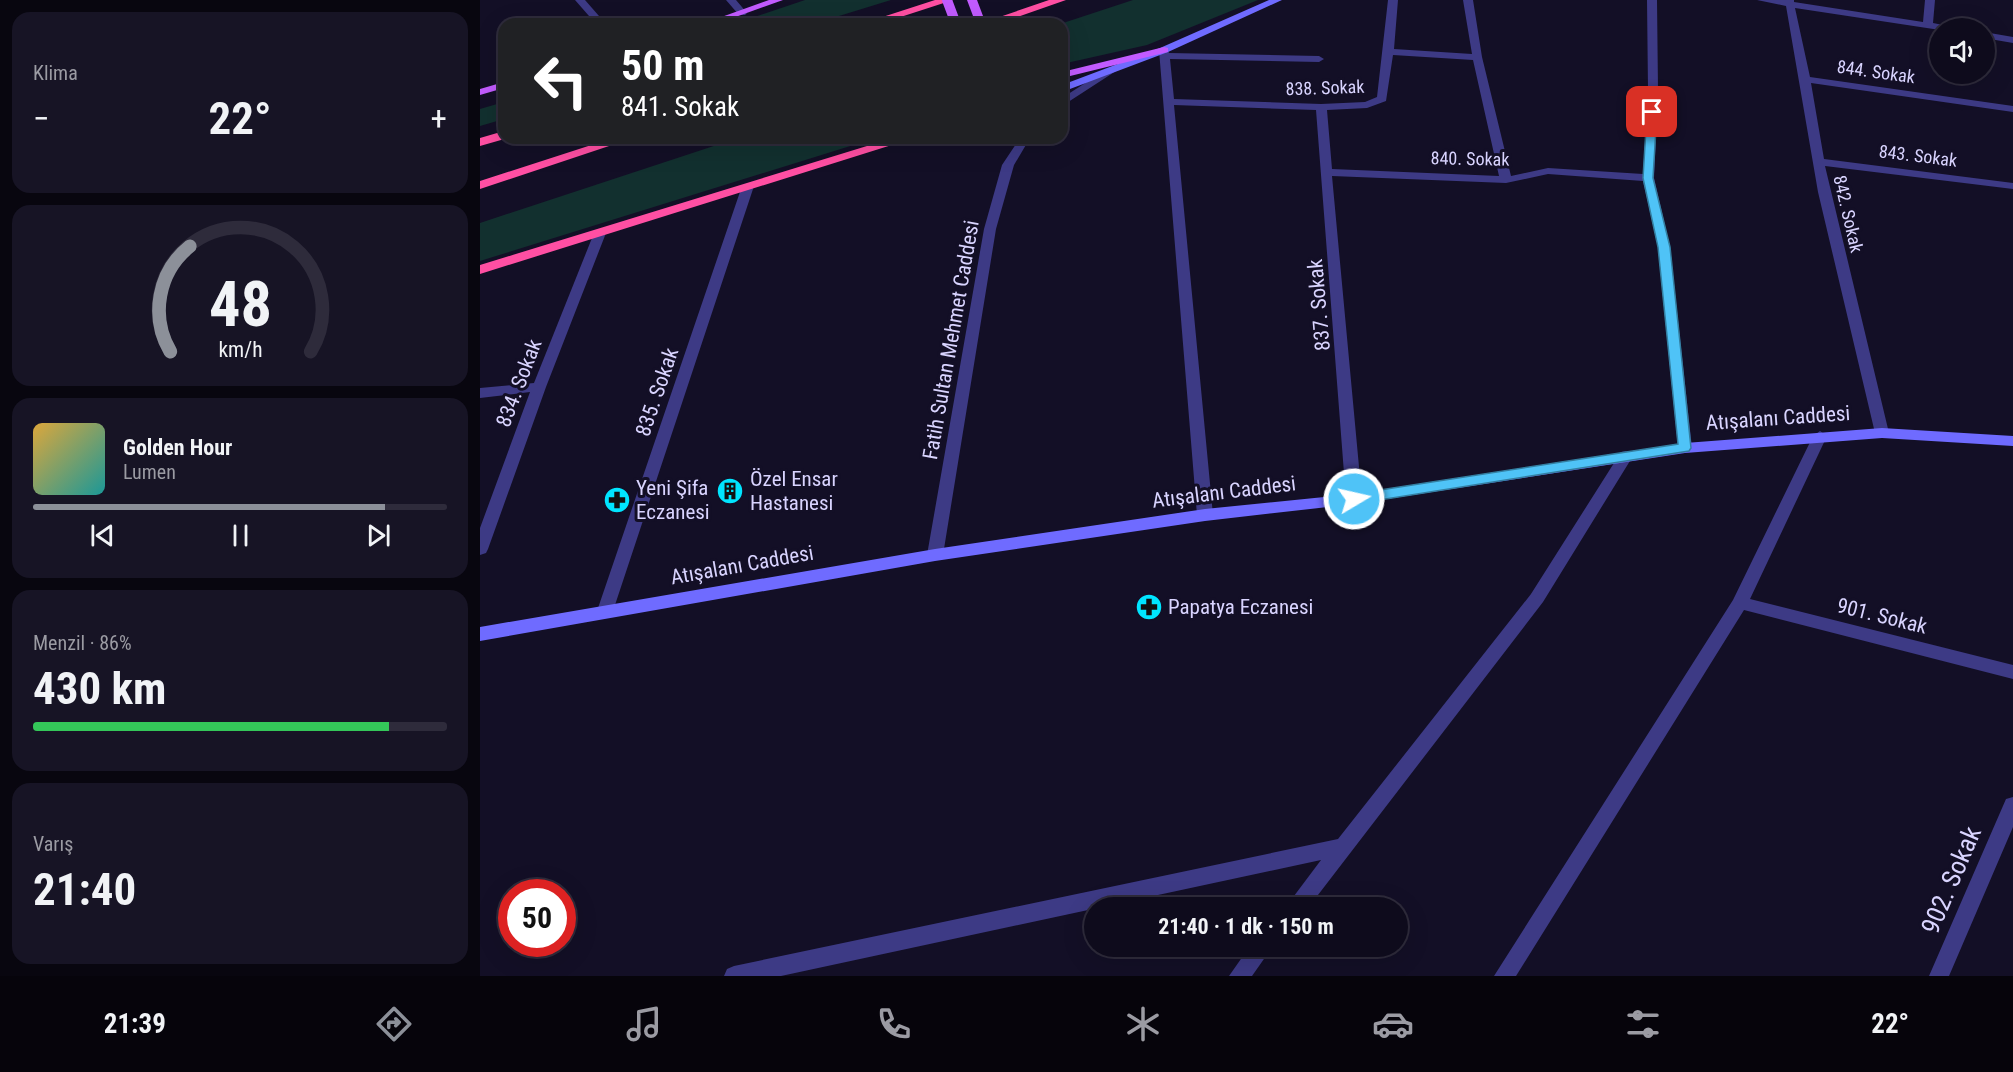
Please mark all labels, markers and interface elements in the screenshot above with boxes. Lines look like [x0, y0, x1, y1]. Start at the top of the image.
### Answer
map controls [1929, 18, 1995, 84]
button: sound [1929, 18, 1995, 84]
text: 50 m [621, 41, 704, 90]
icon: left [522, 42, 600, 120]
street label: 844. Sokak [1836, 56, 1917, 87]
text: Klima [33, 61, 78, 85]
street label: 838. Sokak [1285, 76, 1365, 99]
pin [1626, 86, 1677, 137]
text: 841. Sokak [621, 91, 739, 123]
text: 22° [209, 92, 272, 145]
icon: arrive [1635, 95, 1668, 128]
text: − [33, 99, 50, 138]
text: + [431, 99, 447, 138]
street label: 843. Sokak [1878, 140, 1958, 171]
street label: 840. Sokak [1430, 147, 1510, 170]
street label: 842. Sokak [1829, 173, 1868, 255]
street label: Fatih Sultan Mehmet Caddesi [918, 219, 984, 461]
street label: 837. Sokak [1303, 258, 1335, 352]
text: 48 [208, 268, 272, 341]
street label: 834. Sokak [491, 335, 547, 430]
text: km/h [218, 338, 262, 363]
street label: 835. Sokak [631, 344, 683, 439]
street label: Atışalanı Caddesi [1705, 401, 1851, 435]
text: Golden Hour [123, 435, 232, 460]
text: Lumen [123, 460, 176, 484]
place label: Özel Ensar Hastanesi [750, 467, 838, 515]
position arrow [1322, 467, 1386, 531]
street label: Atışalanı Caddesi [1151, 471, 1297, 513]
place label: Yeni Şifa Eczanesi [636, 476, 710, 524]
building icon: Özel Ensar Hastanesi [715, 476, 745, 506]
pharmacy icon: Yeni Şifa Eczanesi [602, 485, 632, 515]
icon: previous [86, 519, 119, 552]
icon: pause [224, 519, 257, 552]
icon: next [362, 519, 395, 552]
street label: Atışalanı Caddesi [669, 541, 815, 589]
pharmacy icon: Papatya Eczanesi [1134, 592, 1164, 622]
street label: 901. Sokak [1835, 593, 1930, 639]
place label: Papatya Eczanesi [1168, 595, 1313, 619]
text: Menzil · 86% [33, 631, 132, 655]
text: 430 km [33, 662, 166, 715]
street label: 902. Sokak [1915, 822, 1987, 938]
text: Varış [33, 832, 73, 856]
text: 21:40 [33, 863, 136, 916]
speed limit sign: 50 [498, 879, 576, 957]
text: 21:40 · 1 dk · 150 m [1158, 914, 1334, 939]
icon: directions [373, 1003, 415, 1045]
icon: music [623, 1003, 665, 1045]
icon: phone [873, 1003, 915, 1045]
icon: climate [1122, 1003, 1164, 1045]
icon: car [1372, 1003, 1414, 1045]
icon: filters [1622, 1003, 1664, 1045]
text: 21:39 [104, 1008, 166, 1040]
text: 22° [1871, 1008, 1909, 1040]

